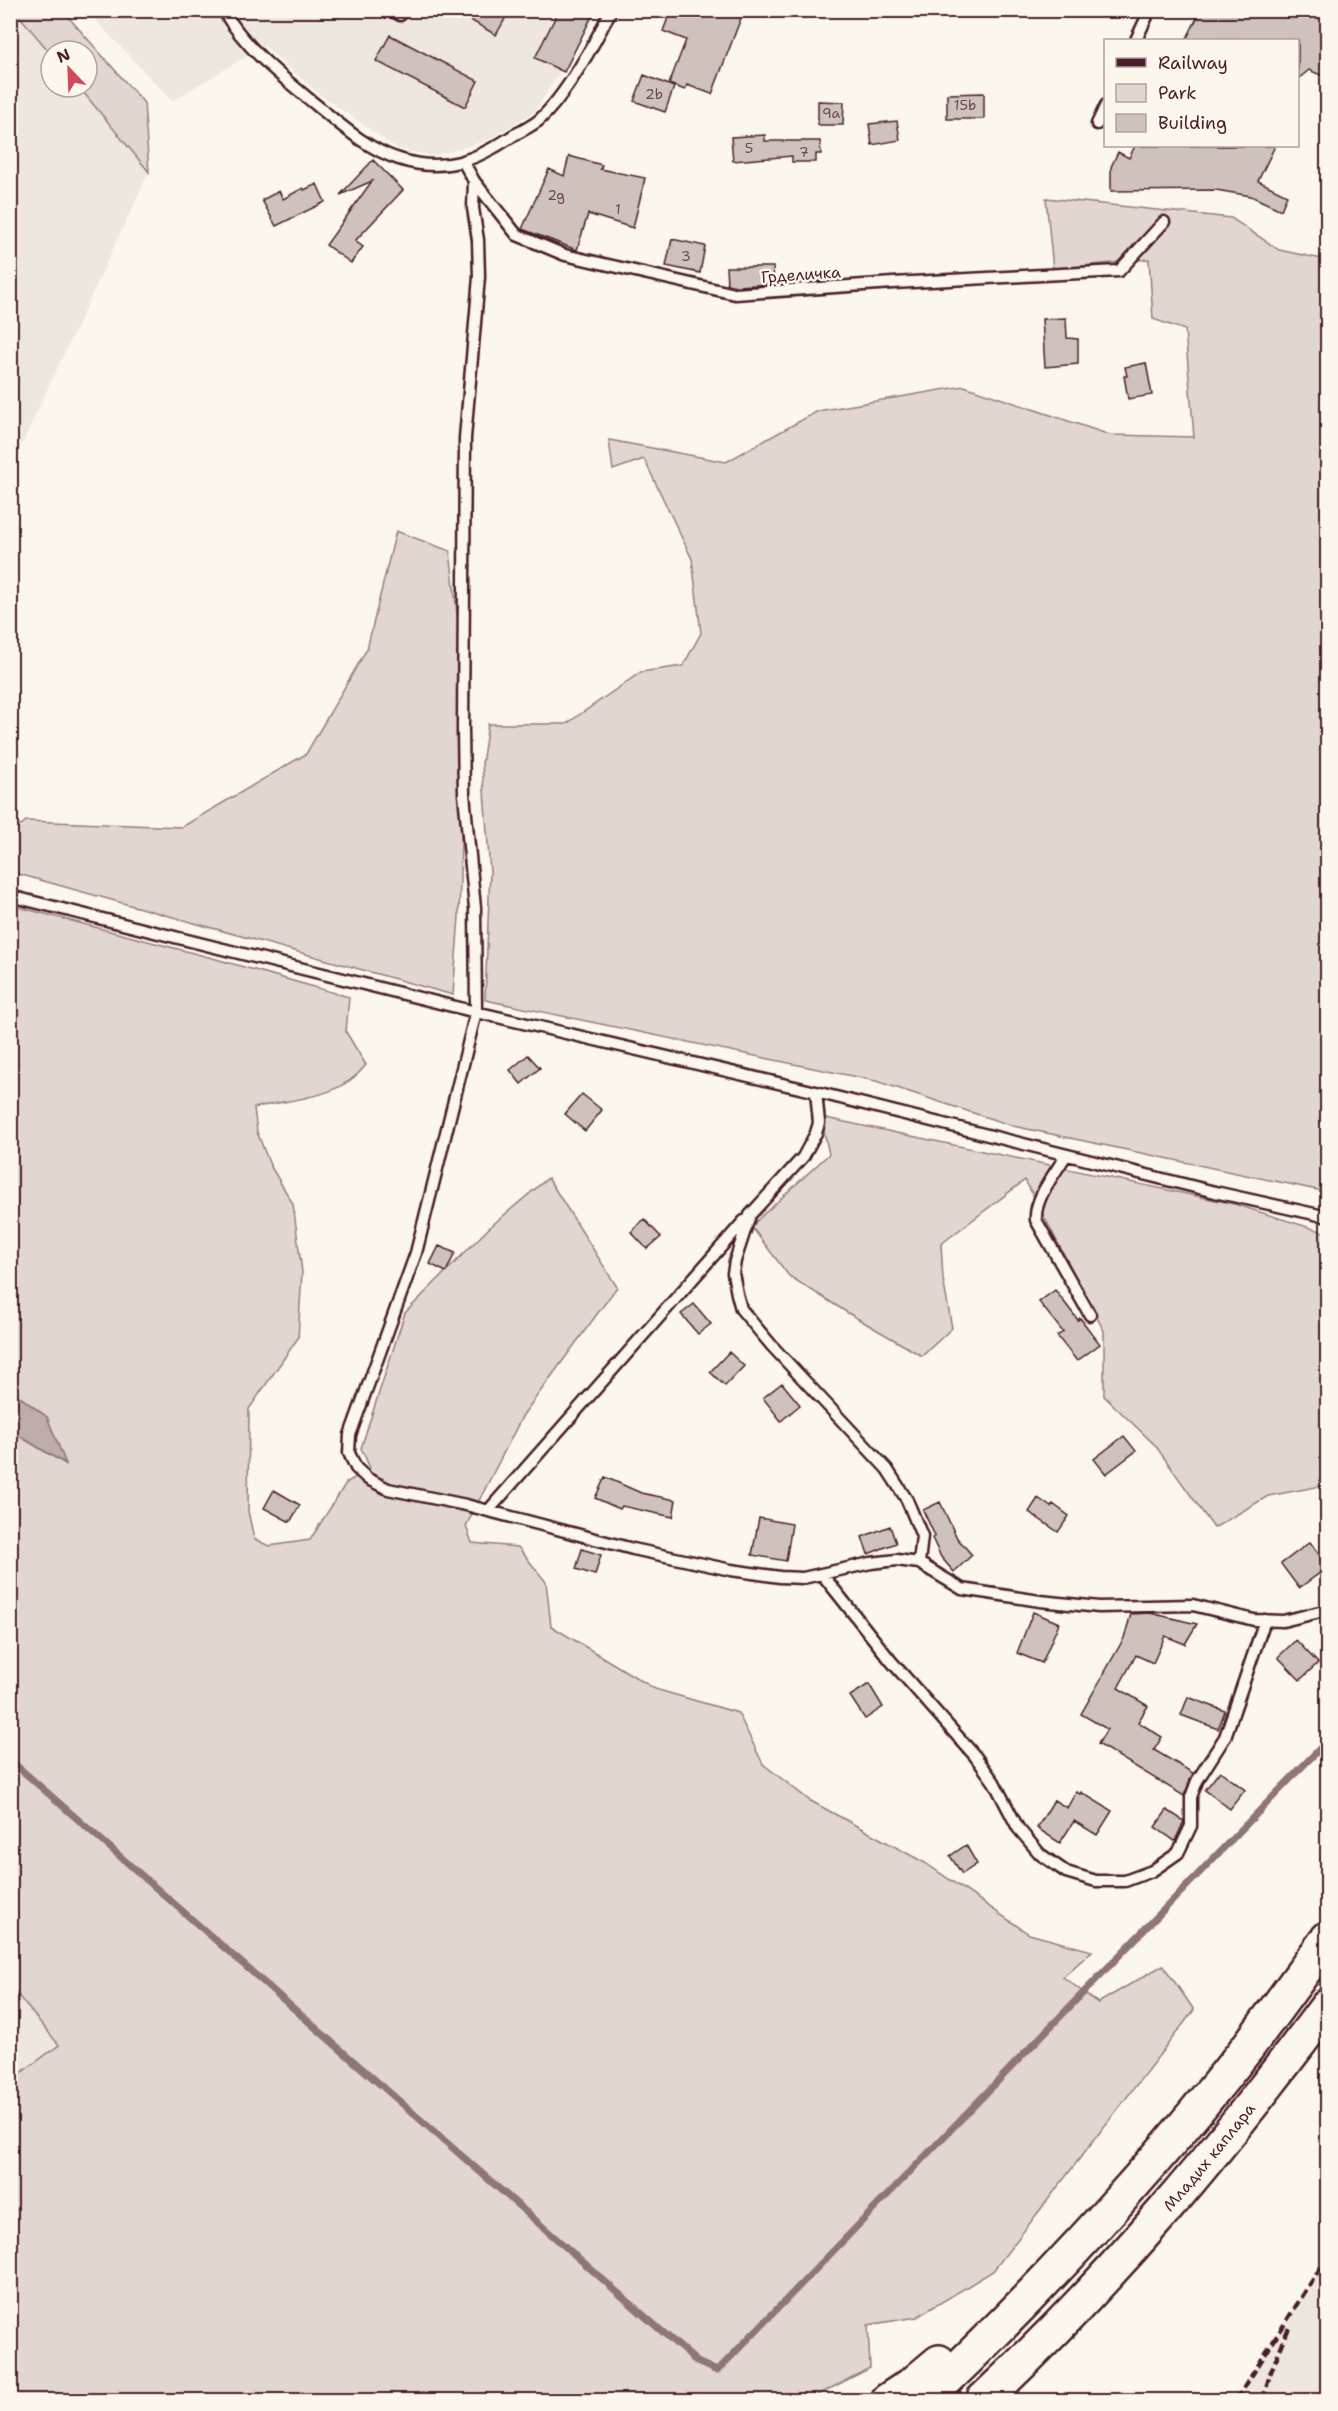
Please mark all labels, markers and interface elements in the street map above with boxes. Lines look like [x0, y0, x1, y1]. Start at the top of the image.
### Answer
north arrow [39, 39, 99, 99]
legend [1104, 39, 1299, 147]
text: N [53, 44, 73, 68]
text: Railway [1158, 51, 1228, 75]
text: Park [1158, 81, 1197, 105]
house number: 2b [645, 85, 663, 103]
house number: 15b [954, 96, 976, 114]
house number: 9a [822, 104, 840, 122]
text: Building [1158, 111, 1227, 135]
house number: 5 [745, 139, 753, 157]
house number: 7 [799, 143, 809, 161]
house number: 2g [547, 186, 565, 204]
house number: 1 [615, 200, 621, 218]
house number: 3 [681, 247, 691, 265]
street label: Грделичка [760, 261, 842, 288]
street label: Младих каплара [1158, 2099, 1260, 2216]

